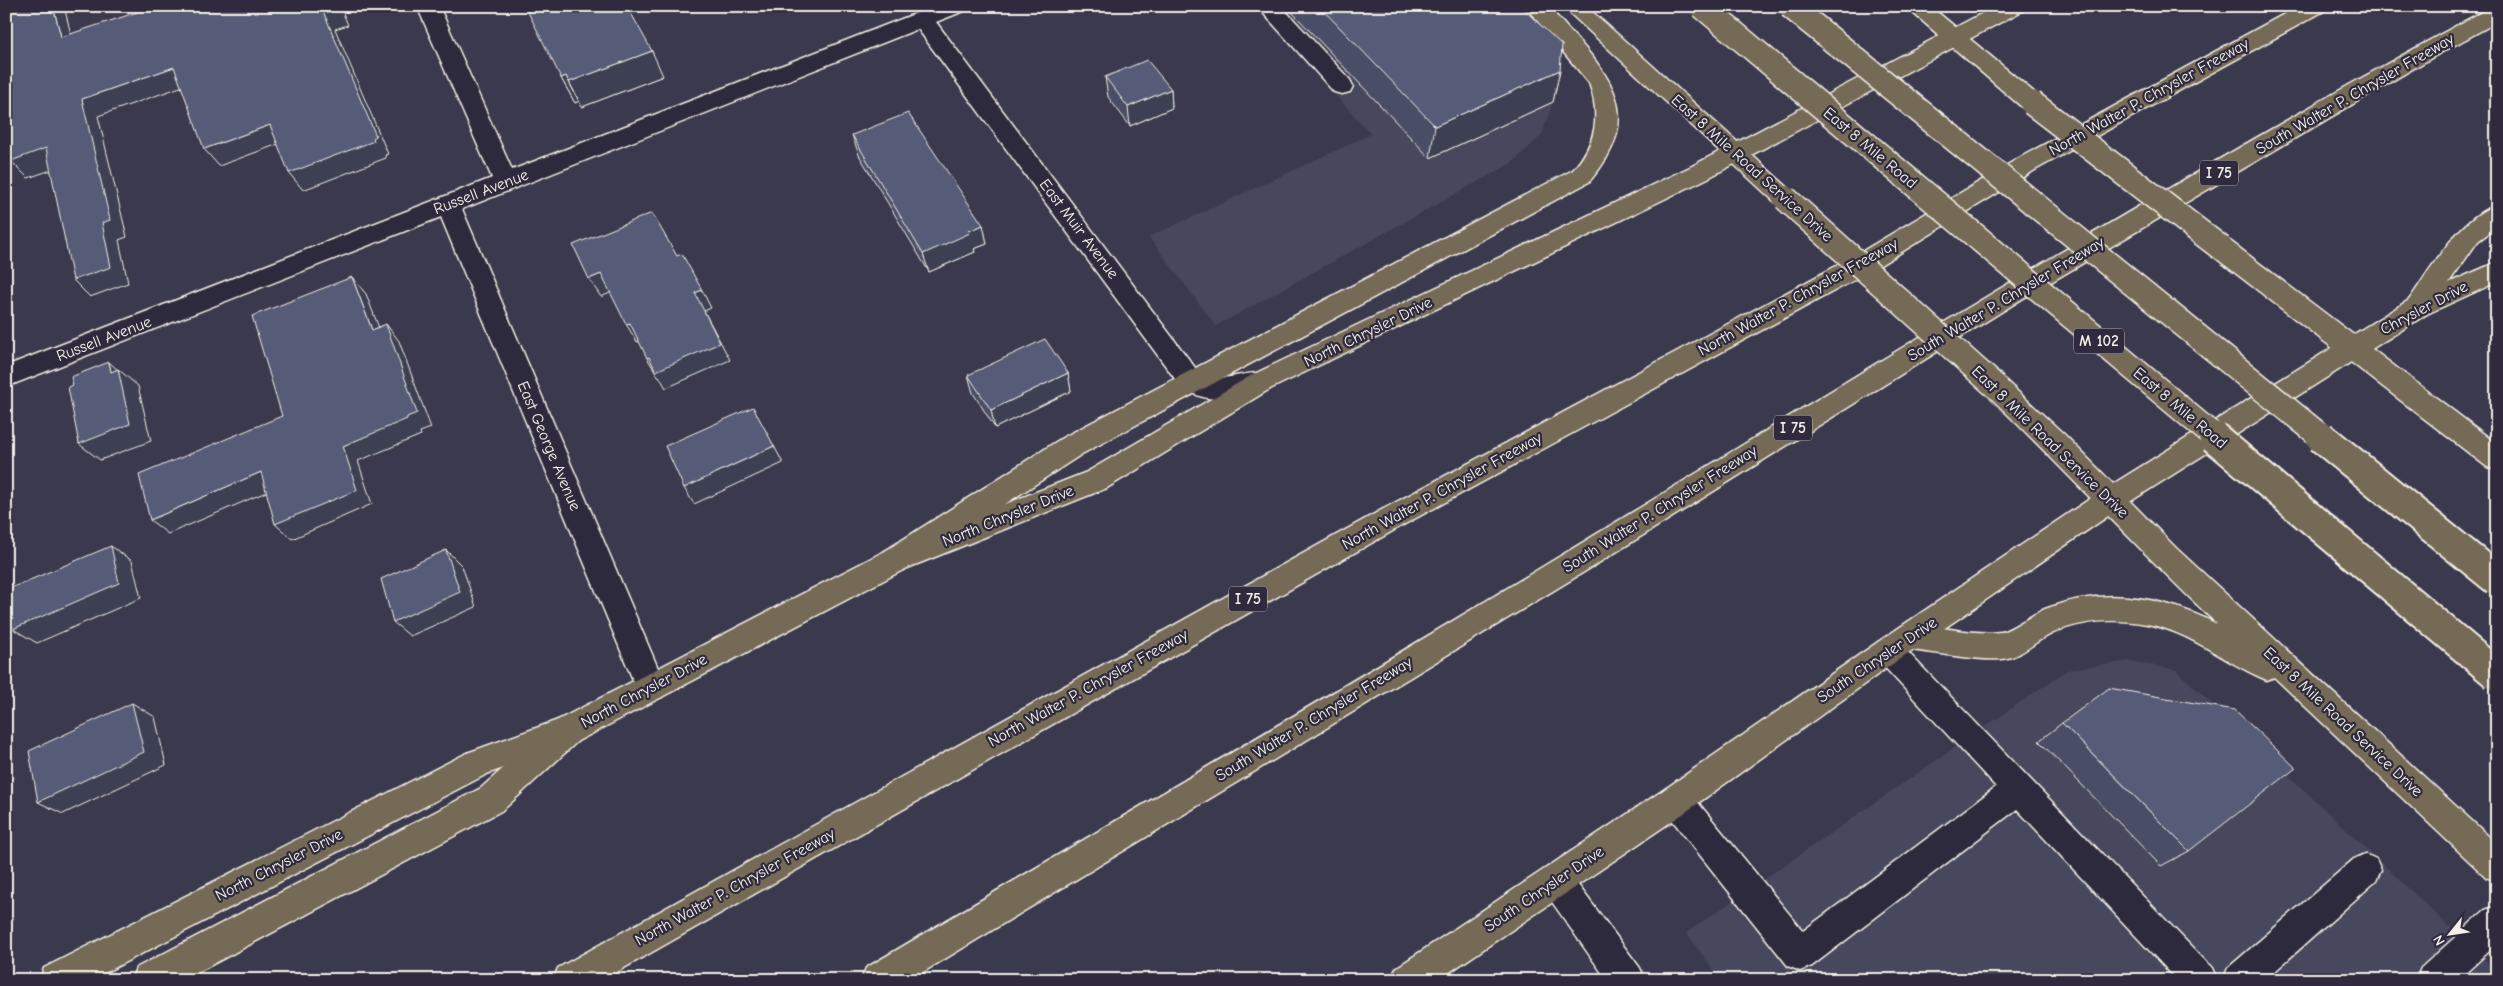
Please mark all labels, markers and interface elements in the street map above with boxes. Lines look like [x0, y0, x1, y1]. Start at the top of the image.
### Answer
street label: South Walter P. Chrysler Freeway [2253, 29, 2458, 158]
street label: North Walter P. Chrysler Freeway [2046, 34, 2253, 160]
street label: East 8 Mile Road Service Drive [1668, 91, 1836, 245]
street label: East 8 Mile Road [1820, 104, 1920, 192]
road number: I 75 [2200, 160, 2238, 186]
street label: Russell Avenue [431, 166, 531, 218]
street label: East Muir Avenue [1036, 176, 1122, 282]
street label: South Walter P. Chrysler Freeway [1905, 233, 2108, 365]
street label: North Walter P. Chrysler Freeway [1695, 234, 1902, 360]
street label: Chrysler Drive [2377, 277, 2471, 339]
street label: North Chrysler Drive [1301, 293, 1435, 371]
street label: Russell Avenue [54, 313, 154, 365]
road number: M 102 [2074, 328, 2124, 354]
street label: East 8 Mile Road Service Drive [1968, 362, 2132, 522]
street label: East 8 Mile Road [2130, 364, 2230, 452]
street label: East George Avenue [514, 379, 584, 513]
road number: I 75 [1774, 416, 1812, 440]
street label: North Walter P. Chrysler Freeway [1339, 428, 1546, 554]
street label: South Walter P. Chrysler Freeway [1559, 441, 1761, 576]
street label: North Chrysler Drive [940, 481, 1076, 551]
road number: I 75 [1229, 586, 1267, 612]
street label: South Chrysler Drive [1814, 613, 1940, 707]
street label: North Walter P. Chrysler Freeway [985, 625, 1192, 751]
street label: East 8 Mile Road Service Drive [2260, 644, 2426, 800]
street label: North Chrysler Drive [578, 650, 710, 732]
street label: South Walter P. Chrysler Freeway [1213, 653, 1416, 785]
street label: North Walter P. Chrysler Freeway [632, 824, 839, 950]
street label: North Chrysler Drive [213, 825, 345, 905]
street label: South Chrysler Drive [1481, 842, 1607, 936]
north arrow [2426, 908, 2476, 958]
text: N [2430, 932, 2449, 948]

